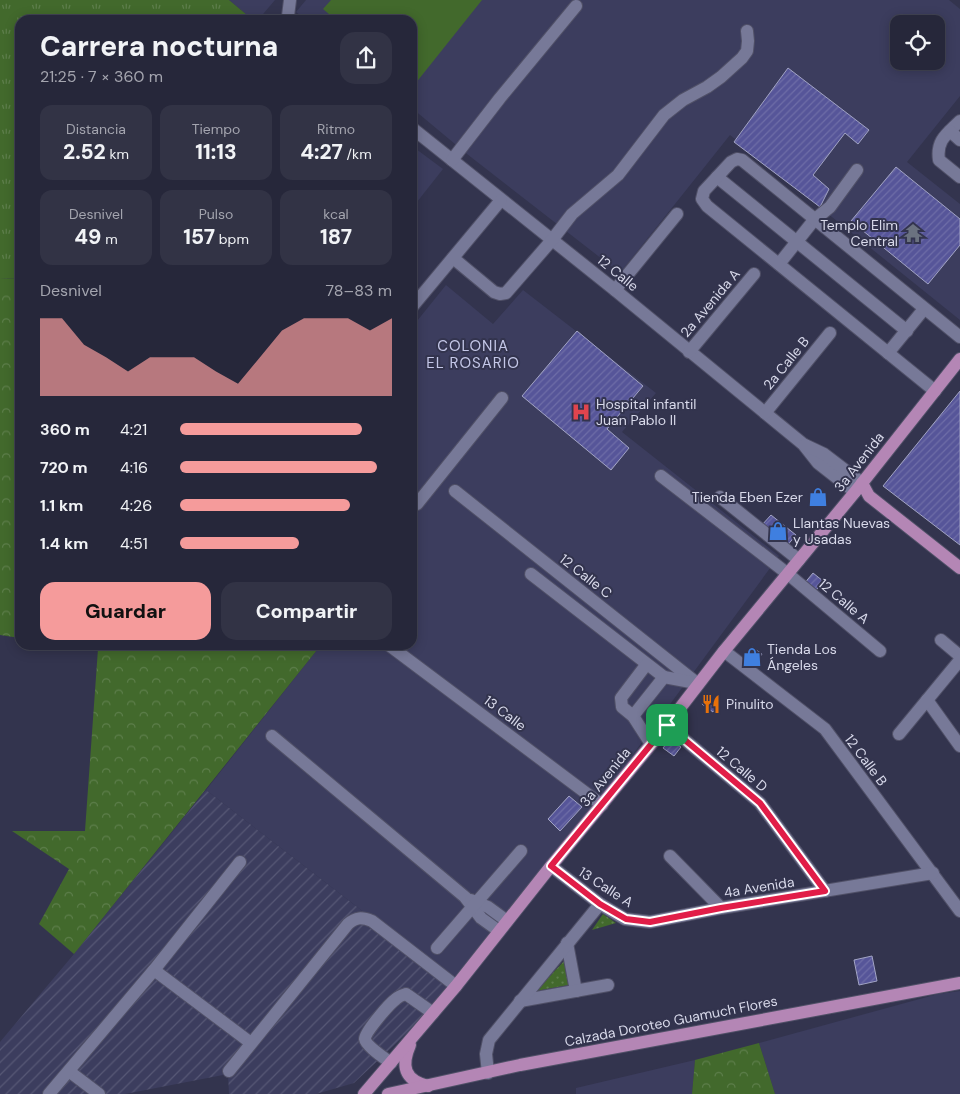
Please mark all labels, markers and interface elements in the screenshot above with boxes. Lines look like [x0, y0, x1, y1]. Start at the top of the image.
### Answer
map controls [890, 15, 945, 70]
button: locate [890, 15, 945, 70]
text: Carrera nocturna [40, 28, 278, 65]
button: share [340, 32, 392, 84]
text: 21:25 · 7 × 360 m [40, 66, 163, 87]
text: Distancia [66, 120, 126, 138]
text: Tiempo [192, 120, 240, 138]
text: Ritmo [317, 120, 355, 138]
text: 2.52 [63, 138, 106, 166]
text: 11:13 [195, 138, 237, 166]
text: 4:27 [300, 138, 343, 166]
text: km [106, 145, 129, 163]
text: /km [343, 145, 372, 163]
text: Desnivel [69, 205, 123, 223]
text: Pulso [199, 205, 233, 223]
text: kcal [323, 205, 349, 223]
place label: Templo Elim Central [820, 216, 898, 250]
temple icon: Templo Elim Central [902, 222, 924, 244]
text: 49 [74, 223, 101, 251]
text: 157 [183, 223, 215, 251]
text: 187 [320, 223, 352, 251]
text: m [101, 230, 118, 248]
text: bpm [215, 230, 249, 248]
street label: 12 Calle [594, 251, 642, 295]
street label: 2a Avenida A [676, 265, 744, 341]
text: Desnivel [40, 280, 102, 301]
text: 78–83 m [326, 280, 392, 301]
street label: 2a Calle B [759, 333, 813, 393]
district label: COLONIA EL ROSARIO [426, 336, 520, 373]
place label: Hospital infantil Juan Pablo II [596, 395, 696, 429]
hospital icon: Hospital infantil Juan Pablo II [570, 401, 592, 423]
text: 360 m [40, 419, 90, 440]
text: 4:21 [120, 419, 147, 440]
street label: 3a Avenida [830, 428, 888, 496]
text: 720 m [40, 457, 88, 478]
text: 4:16 [120, 457, 148, 478]
shop icon: Tienda Eben Ezer [807, 486, 829, 508]
place label: Tienda Eben Ezer [692, 488, 803, 506]
text: 1.1 km [40, 495, 83, 516]
text: 4:26 [120, 495, 152, 516]
place label: Llantas Nuevas y Usadas [793, 514, 890, 548]
shop icon: Llantas Nuevas y Usadas [767, 520, 789, 542]
text: 1.4 km [40, 533, 88, 554]
text: 4:51 [120, 533, 148, 554]
street label: 12 Calle C [556, 550, 616, 602]
street label: 12 Calle A [815, 574, 873, 628]
button: Guardar [40, 582, 211, 640]
button: Compartir [221, 582, 392, 640]
place label: Tienda Los Ángeles [767, 640, 837, 674]
shop icon: Tienda Los Ángeles [741, 646, 763, 668]
street label: 13 Calle [480, 691, 530, 735]
restaurant icon: Pinulito [700, 693, 722, 715]
place label: Pinulito [726, 695, 774, 713]
pin [646, 704, 688, 746]
icon: arrive [653, 711, 681, 739]
street label: 12 Calle B [841, 731, 891, 789]
street label: 12 Calle D [713, 742, 771, 796]
street label: 3a Avenida [576, 744, 634, 810]
street label: 13 Calle A [575, 863, 637, 911]
street label: 4a Avenida [722, 873, 796, 901]
street label: Calzada Doroteo Guamuch Flores [563, 992, 779, 1050]

